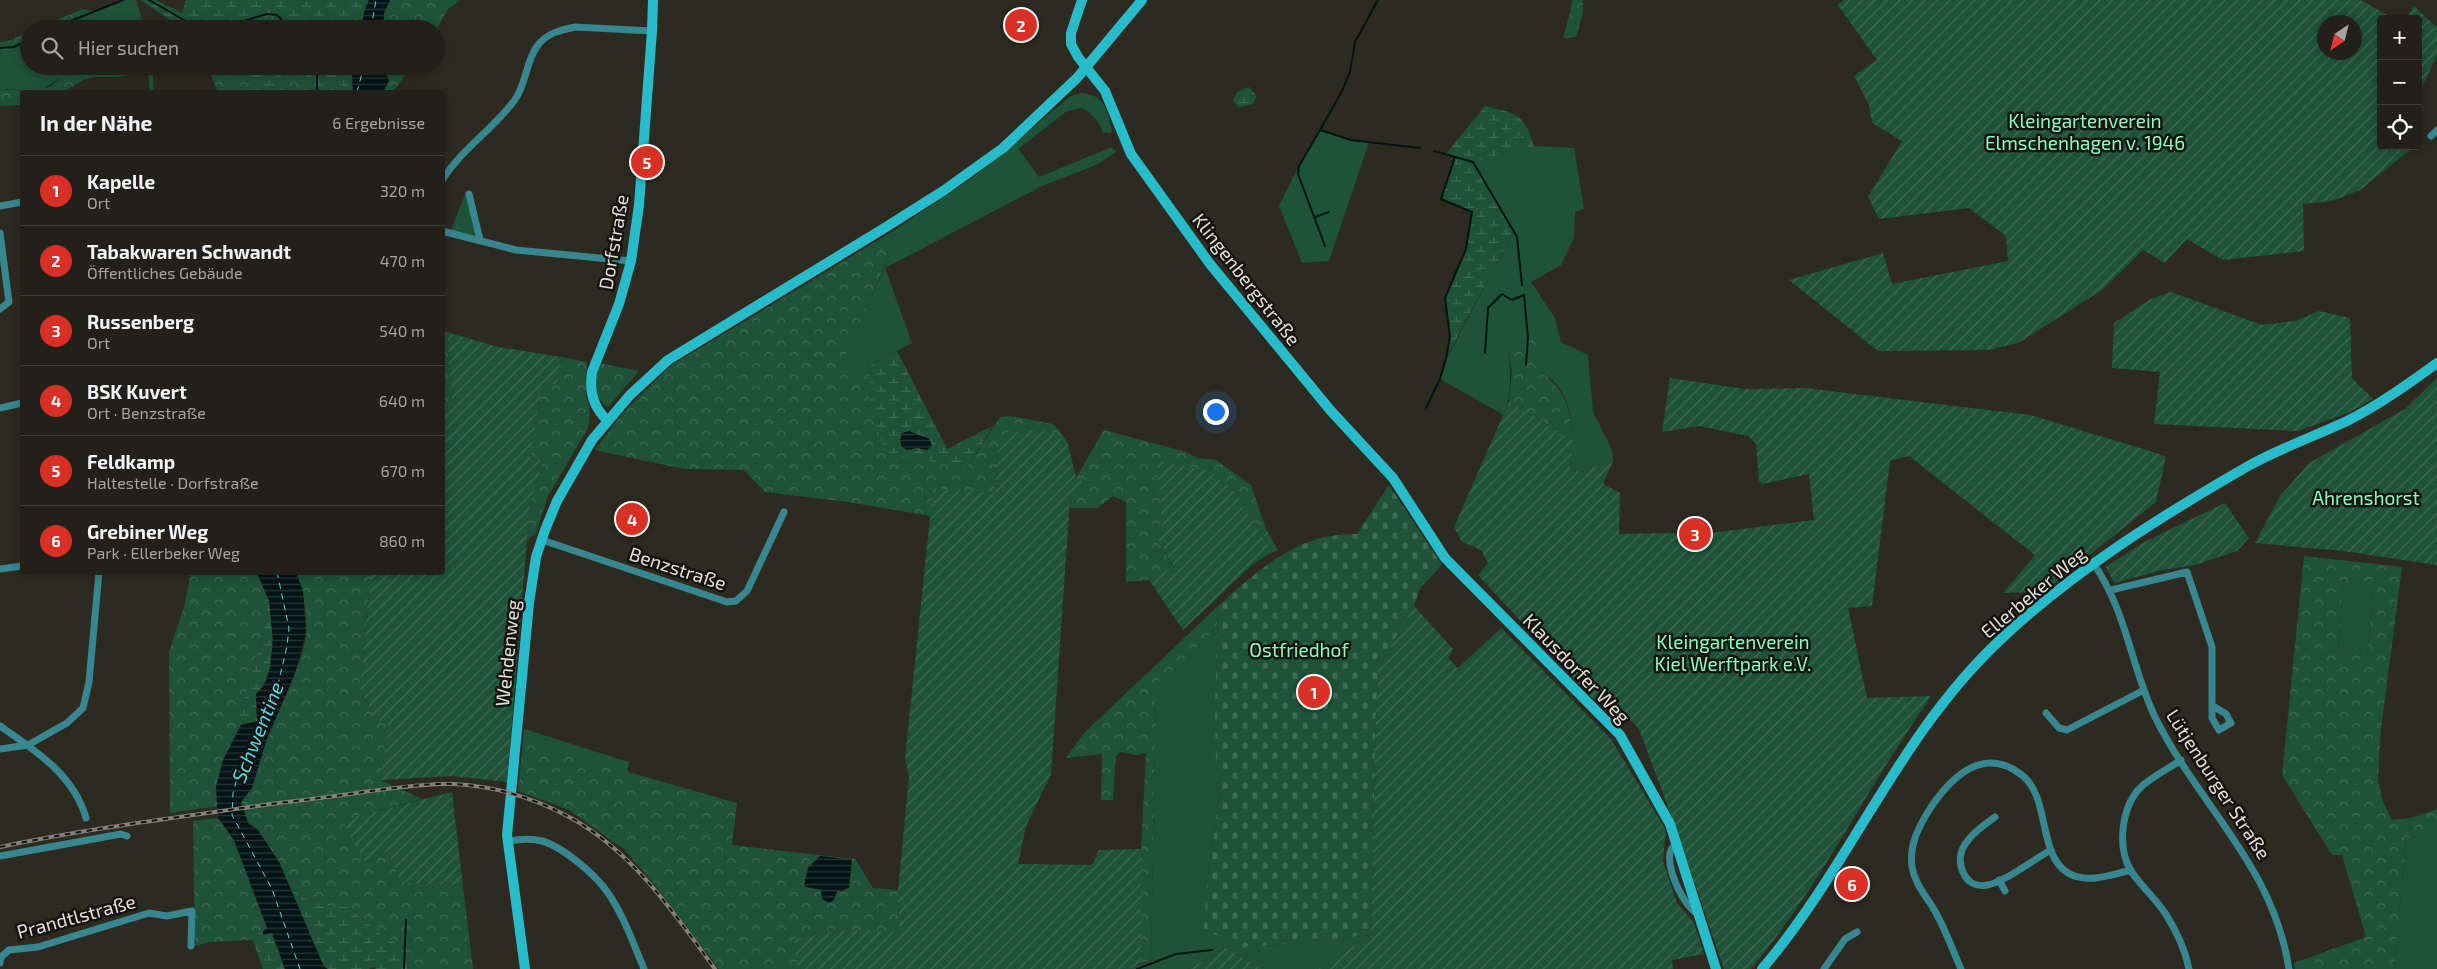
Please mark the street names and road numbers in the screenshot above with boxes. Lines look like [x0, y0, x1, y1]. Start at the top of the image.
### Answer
street label: Dorfstraße [593, 193, 633, 291]
street label: Klingenbergstraße [1188, 208, 1306, 350]
street label: Ellerbeker Weg [1976, 541, 2091, 643]
street label: Benzstraße [627, 542, 729, 594]
street label: Wehdenweg [490, 598, 524, 708]
street label: Klausdorfer Weg [1519, 608, 1636, 728]
street label: Lütjenburger Straße [2162, 705, 2276, 863]
street label: Prandtlstraße [14, 889, 138, 943]

